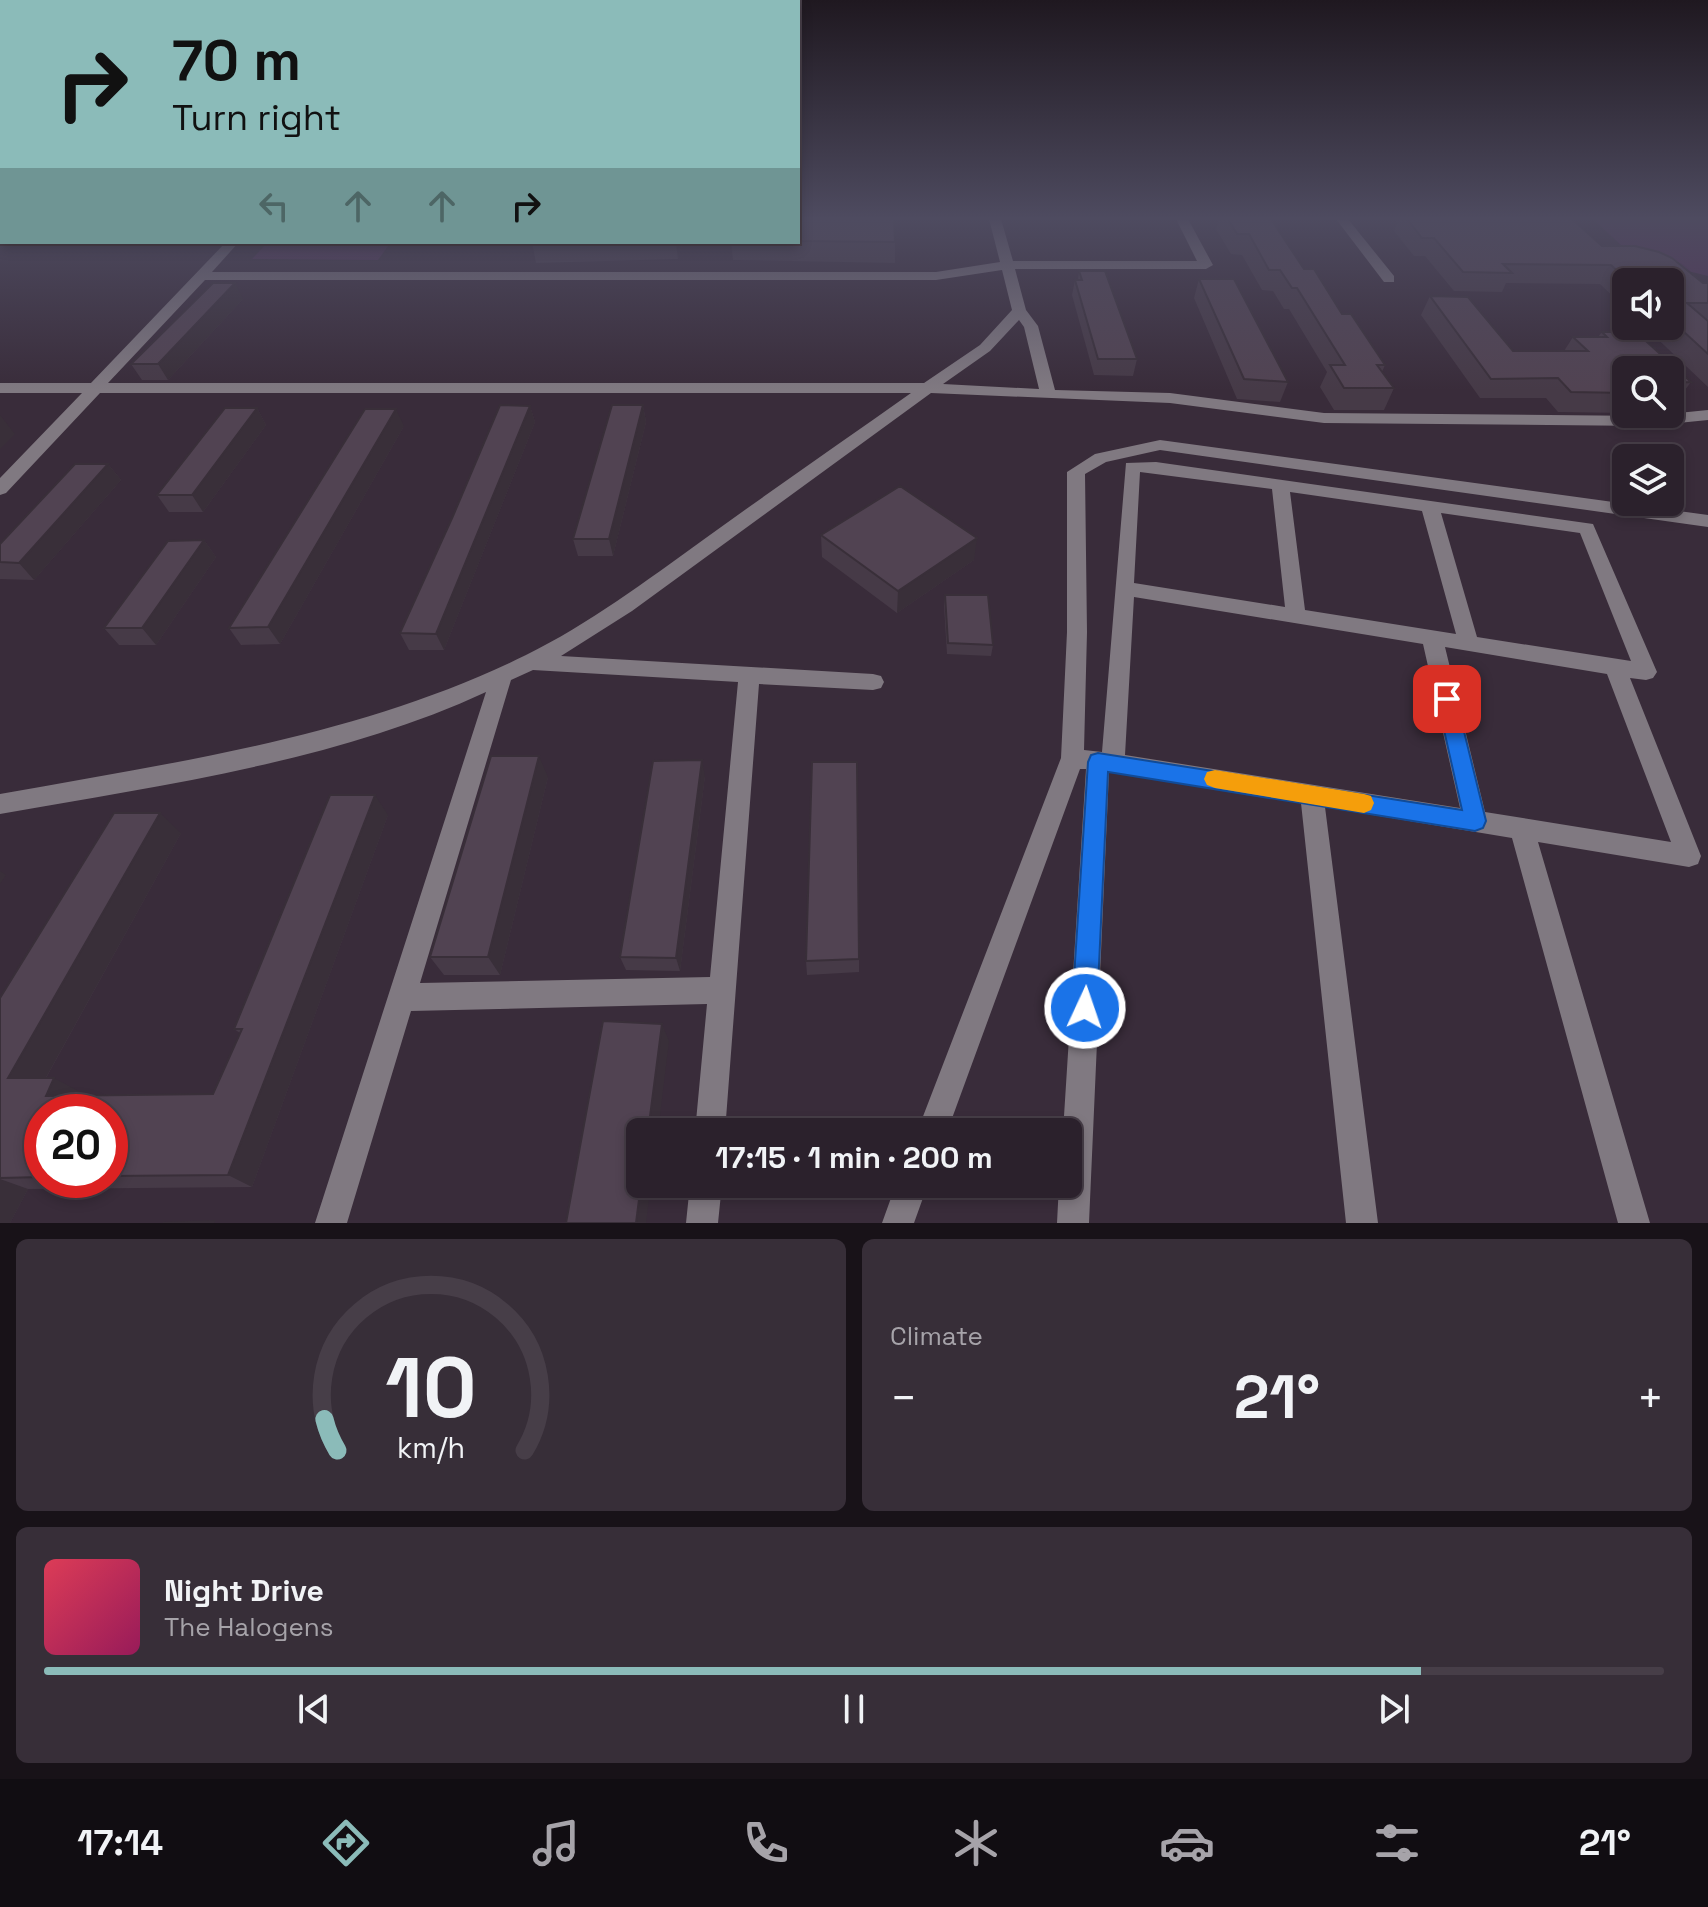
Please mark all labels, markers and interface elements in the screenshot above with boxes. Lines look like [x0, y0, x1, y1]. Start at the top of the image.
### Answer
text: 70 m [172, 25, 301, 96]
icon: right [40, 32, 144, 136]
text: Turn right [172, 95, 341, 141]
icon: left [252, 184, 296, 228]
icon: ahead [336, 184, 380, 228]
icon: ahead [420, 184, 464, 228]
icon: right [504, 184, 548, 228]
map controls [1612, 268, 1684, 516]
button: sound [1612, 268, 1684, 340]
button: search [1612, 356, 1684, 428]
button: layers [1612, 444, 1684, 516]
pin [1413, 665, 1481, 733]
icon: arrive [1425, 677, 1469, 721]
position arrow [1043, 966, 1127, 1050]
speed limit sign: 20 [24, 1094, 128, 1198]
text: 17:15 · 1 min · 200 m [715, 1138, 993, 1177]
text: Climate [890, 1319, 983, 1353]
text: 10 [385, 1335, 477, 1441]
text: 21° [1234, 1359, 1320, 1436]
text: − [890, 1370, 917, 1426]
text: + [1637, 1370, 1664, 1426]
text: km/h [397, 1430, 465, 1466]
text: Night Drive [164, 1571, 324, 1610]
text: The Halogens [164, 1610, 333, 1644]
icon: previous [292, 1687, 336, 1731]
icon: pause [832, 1687, 876, 1731]
icon: next [1372, 1687, 1416, 1731]
icon: directions [318, 1815, 374, 1871]
icon: music [528, 1815, 584, 1871]
icon: phone [738, 1815, 794, 1871]
icon: climate [948, 1815, 1004, 1871]
icon: car [1159, 1815, 1215, 1871]
icon: filters [1369, 1815, 1425, 1871]
text: 17:14 [77, 1820, 163, 1866]
text: 21° [1579, 1820, 1631, 1866]

